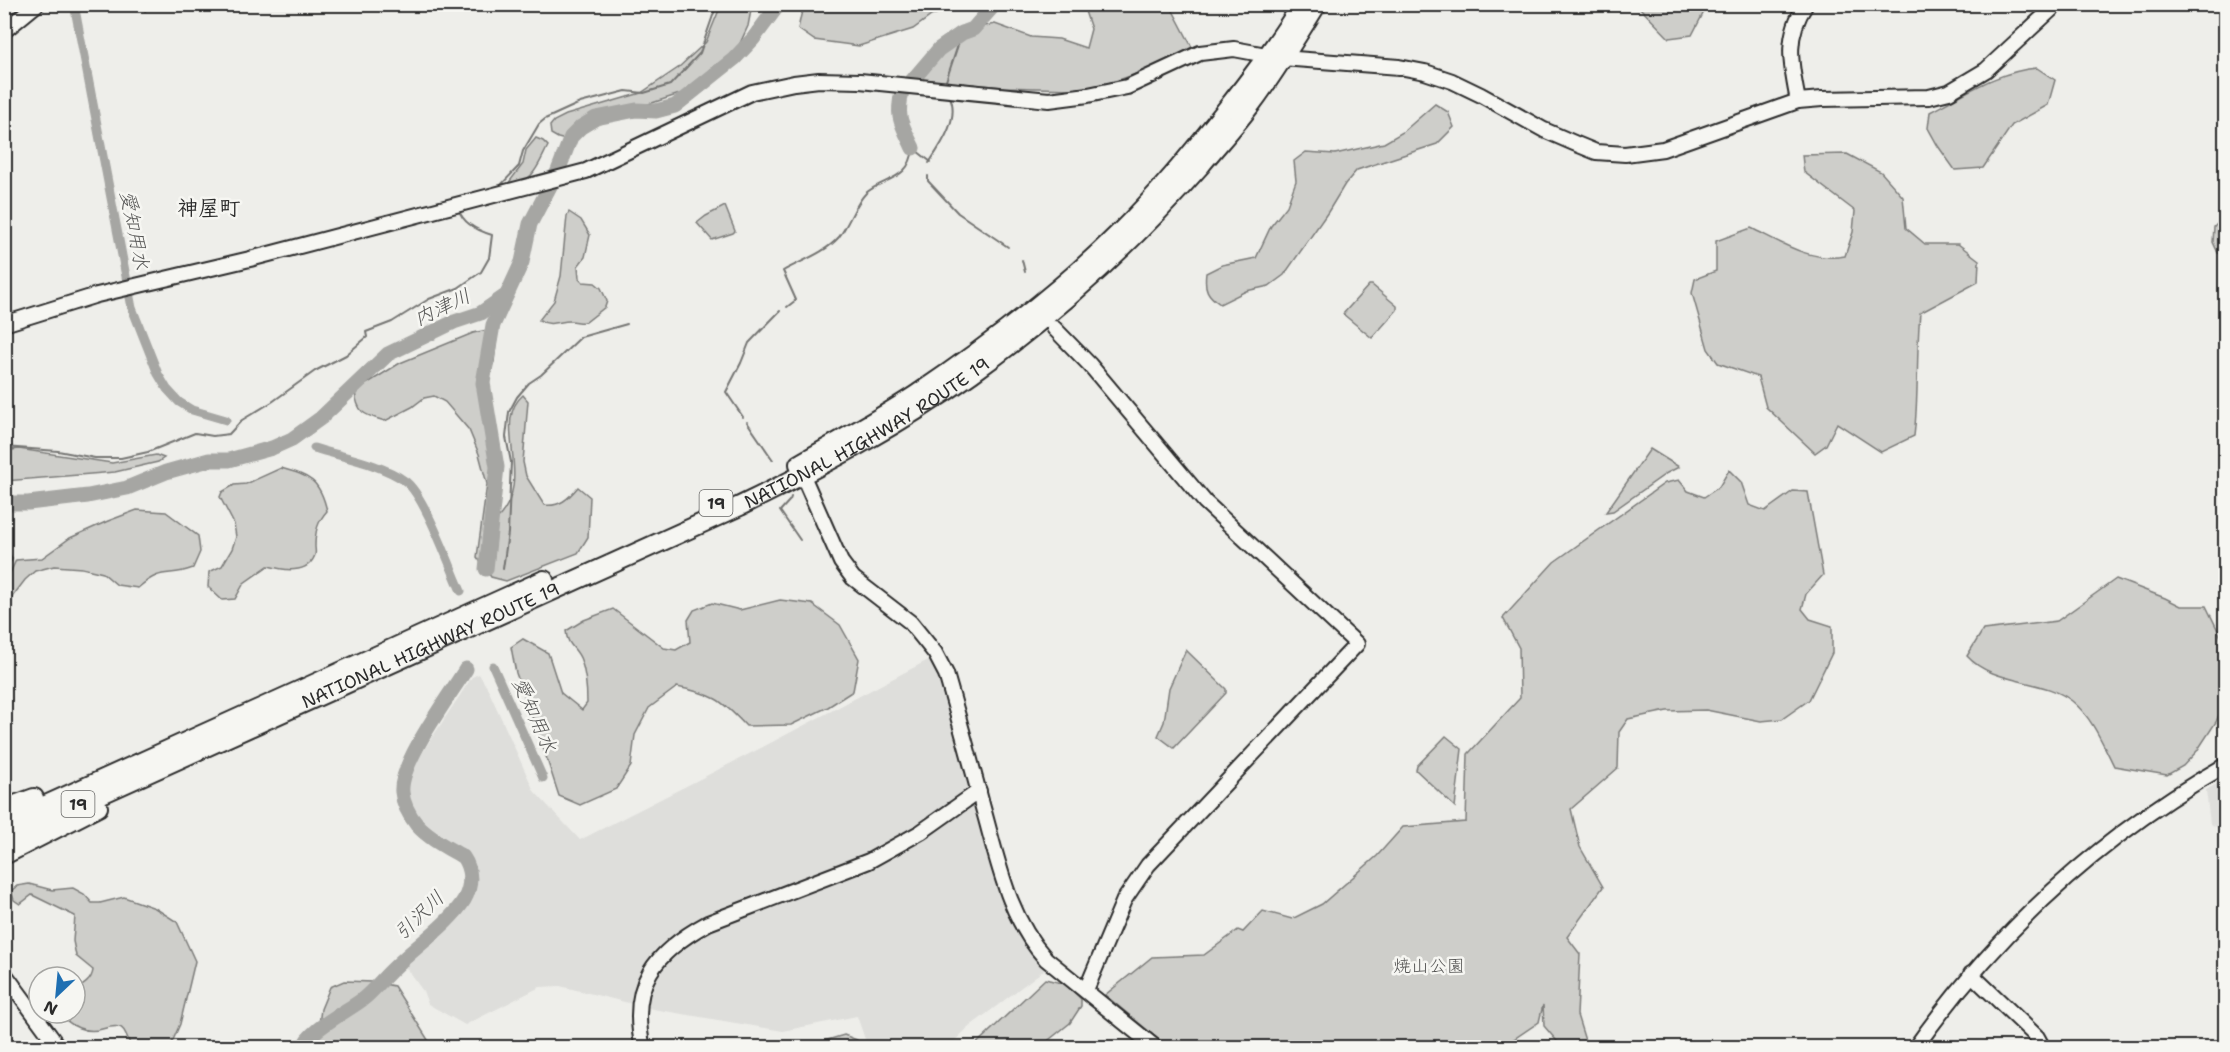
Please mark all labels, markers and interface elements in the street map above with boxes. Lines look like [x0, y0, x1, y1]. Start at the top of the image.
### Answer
water label: 愛知用水 [115, 188, 155, 272]
district label: 神屋町 [178, 194, 241, 222]
water label: 内津川 [409, 283, 475, 331]
street label: NATIONAL HIGHWAY ROUTE 19 [740, 352, 995, 514]
road number: 19 [700, 490, 732, 516]
street label: NATIONAL HIGHWAY ROUTE 19 [298, 577, 563, 714]
water label: 愛知用水 [507, 673, 563, 757]
road number: 19 [62, 791, 94, 817]
water label: 引沢川 [388, 885, 450, 945]
park label: 焼山公園 [1393, 954, 1465, 978]
north arrow [27, 965, 87, 1025]
text: N [40, 996, 61, 1020]

